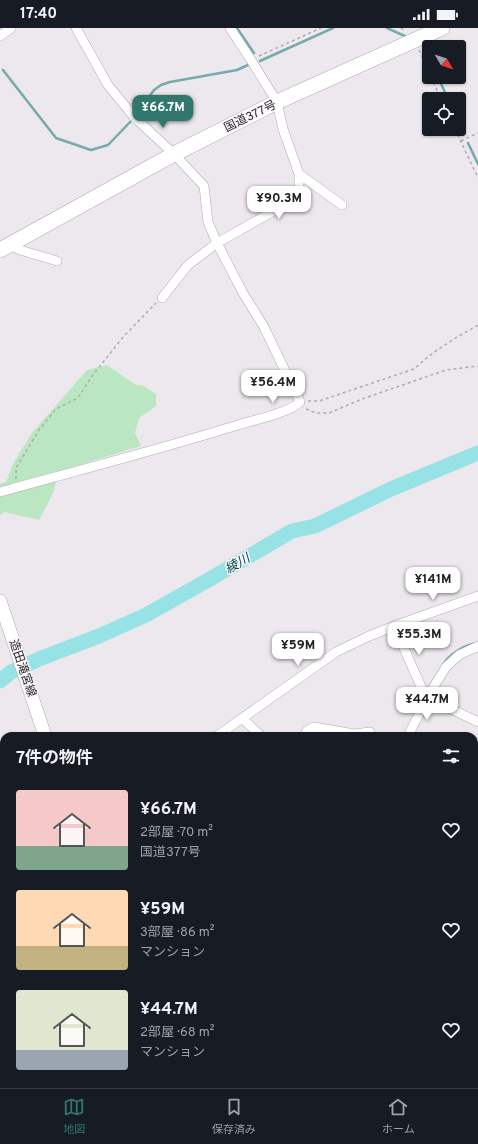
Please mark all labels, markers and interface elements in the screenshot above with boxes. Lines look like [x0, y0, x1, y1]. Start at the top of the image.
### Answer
text: 17:40 [20, 5, 57, 24]
north arrow [422, 40, 466, 84]
map controls [422, 40, 466, 136]
button: locate [422, 92, 466, 136]
pin: ¥66.7M [130, 95, 196, 129]
street label: 国道377号 [222, 97, 279, 136]
text: ¥66.7M [141, 100, 185, 116]
pin: ¥90.3M [246, 186, 312, 220]
text: ¥90.3M [256, 191, 302, 207]
pin: ¥56.4M [240, 370, 306, 404]
text: ¥56.4M [250, 375, 296, 391]
water label: 綾川 [223, 550, 255, 578]
pin: ¥141M [405, 567, 461, 601]
text: ¥141M [414, 572, 452, 588]
pin: ¥55.3M [386, 622, 452, 656]
text: ¥55.3M [396, 627, 442, 643]
pin: ¥59M [274, 633, 322, 667]
street label: 造田滝宮線 [5, 637, 39, 699]
text: ¥59M [281, 638, 315, 654]
pin: ¥44.7M [394, 687, 460, 721]
text: ¥44.7M [405, 692, 449, 708]
icon: filters [440, 745, 462, 767]
text: 7件の物件 [16, 748, 93, 770]
text: ¥66.7M [140, 799, 197, 821]
icon: home [48, 806, 96, 854]
icon: heart [440, 819, 462, 841]
text: 2部屋 · 70 m² [140, 825, 213, 841]
text: 国道377号 [140, 845, 201, 861]
text: ¥59M [140, 899, 185, 921]
icon: home [48, 906, 96, 954]
icon: heart [440, 919, 462, 941]
text: 3部屋 · 86 m² [140, 925, 214, 941]
text: マンション [140, 945, 205, 961]
text: ¥44.7M [140, 999, 198, 1021]
icon: home [48, 1006, 96, 1054]
icon: heart [440, 1019, 462, 1041]
text: 2部屋 · 68 m² [140, 1025, 215, 1041]
text: マンション [140, 1045, 205, 1061]
tab: 地図 [63, 1096, 85, 1137]
tab: 保存済み [212, 1096, 256, 1137]
tab: ホーム [382, 1096, 415, 1137]

